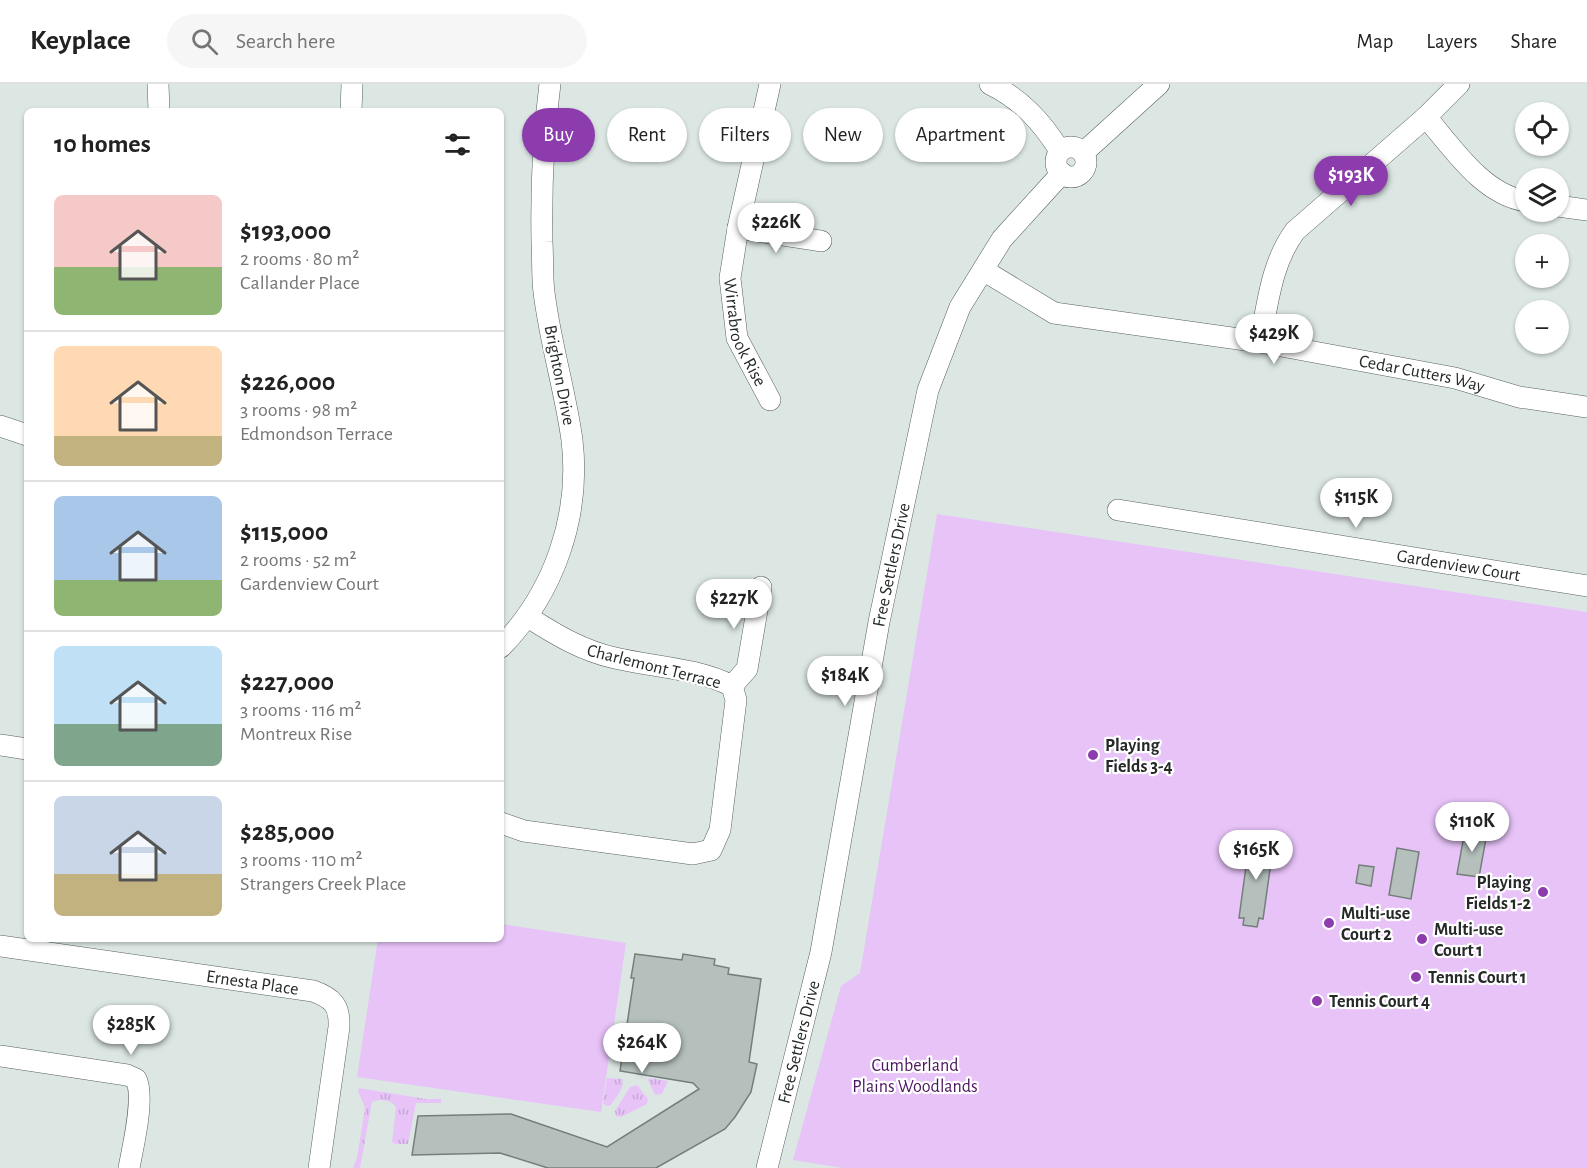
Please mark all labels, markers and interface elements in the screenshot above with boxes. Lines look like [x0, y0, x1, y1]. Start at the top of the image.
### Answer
search box [167, 14, 587, 68]
icon: search [188, 25, 221, 58]
text: Keyplace [30, 27, 131, 55]
text: Search here [236, 30, 335, 52]
text: Map [1357, 31, 1393, 52]
text: Layers [1426, 31, 1477, 52]
text: Share [1510, 31, 1557, 52]
map controls [1515, 102, 1569, 354]
button: locate [1515, 102, 1569, 156]
chip: Buy [522, 108, 595, 162]
chip: Rent [607, 108, 687, 162]
chip: Filters [699, 108, 791, 162]
chip: New [803, 108, 883, 162]
chip: Apartment [895, 108, 1026, 162]
icon: filters [441, 128, 474, 161]
text: 10 homes [54, 131, 151, 157]
pin: $193K [1309, 156, 1393, 207]
text: $193K [1328, 165, 1374, 185]
button: layers [1515, 168, 1569, 222]
pin: $226K [734, 203, 818, 254]
text: $226K [751, 212, 801, 232]
text: $193,000 [240, 218, 331, 244]
icon: home [102, 219, 174, 291]
button: + [1515, 234, 1569, 288]
text: 2 rooms · 80 m² [240, 249, 359, 269]
text: Callander Place [240, 273, 360, 293]
street label: Wirrabrook Rise [720, 277, 769, 390]
button: − [1515, 300, 1569, 354]
pin: $429K [1232, 314, 1316, 365]
text: $429K [1249, 323, 1299, 343]
street label: Brighton Drive [540, 324, 578, 427]
street label: Cedar Cutters Way [1358, 352, 1487, 396]
text: $226,000 [240, 369, 335, 395]
icon: home [102, 370, 174, 442]
text: 3 rooms · 98 m² [240, 400, 357, 420]
text: Edmondson Terrace [240, 424, 393, 444]
pin: $115K [1314, 478, 1398, 529]
text: $115K [1334, 487, 1378, 507]
street label: Free Settlers Drive [870, 502, 914, 628]
text: $115,000 [240, 519, 328, 545]
icon: home [102, 520, 174, 592]
street label: Gardenview Court [1395, 547, 1522, 585]
text: 2 rooms · 52 m² [240, 550, 357, 570]
text: Gardenview Court [240, 574, 379, 594]
pin: $227K [692, 579, 776, 630]
text: $227K [710, 588, 758, 608]
street label: Charlemont Terrace [585, 642, 723, 692]
pin: $184K [803, 656, 887, 707]
text: $184K [821, 665, 869, 685]
text: $227,000 [240, 669, 334, 695]
icon: home [102, 670, 174, 742]
text: 3 rooms · 116 m² [240, 700, 361, 720]
text: Montreux Rise [240, 724, 352, 744]
place label: Playing Fields 3-4 [1105, 737, 1172, 776]
marker: Playing Fields 3-4 [1086, 748, 1100, 762]
pin: $110K [1430, 802, 1514, 853]
text: $110K [1449, 811, 1495, 831]
text: $285,000 [240, 819, 335, 845]
icon: home [102, 820, 174, 892]
pin: $165K [1214, 830, 1298, 881]
text: $165K [1233, 839, 1279, 859]
text: 3 rooms · 110 m² [240, 850, 363, 870]
text: Strangers Creek Place [240, 874, 406, 894]
place label: Playing Fields 1-2 [1465, 874, 1532, 913]
marker: Playing Fields 1-2 [1536, 885, 1550, 899]
place label: Multi-use Court 2 [1341, 905, 1410, 944]
marker: Multi-use Court 2 [1322, 916, 1336, 930]
place label: Multi-use Court 1 [1434, 921, 1503, 960]
marker: Multi-use Court 1 [1415, 932, 1429, 946]
street label: Ernesta Place [205, 968, 300, 999]
place label: Tennis Court 1 [1428, 969, 1527, 987]
marker: Tennis Court 1 [1409, 970, 1423, 984]
street label: Free Settlers Drive [775, 979, 824, 1106]
place label: Tennis Court 4 [1329, 993, 1430, 1011]
marker: Tennis Court 4 [1310, 994, 1324, 1008]
pin: $285K [89, 1005, 173, 1056]
text: $285K [107, 1014, 155, 1034]
pin: $264K [600, 1023, 684, 1074]
text: $264K [617, 1032, 667, 1052]
park label: Cumberland Plains Woodlands [852, 1057, 978, 1096]

